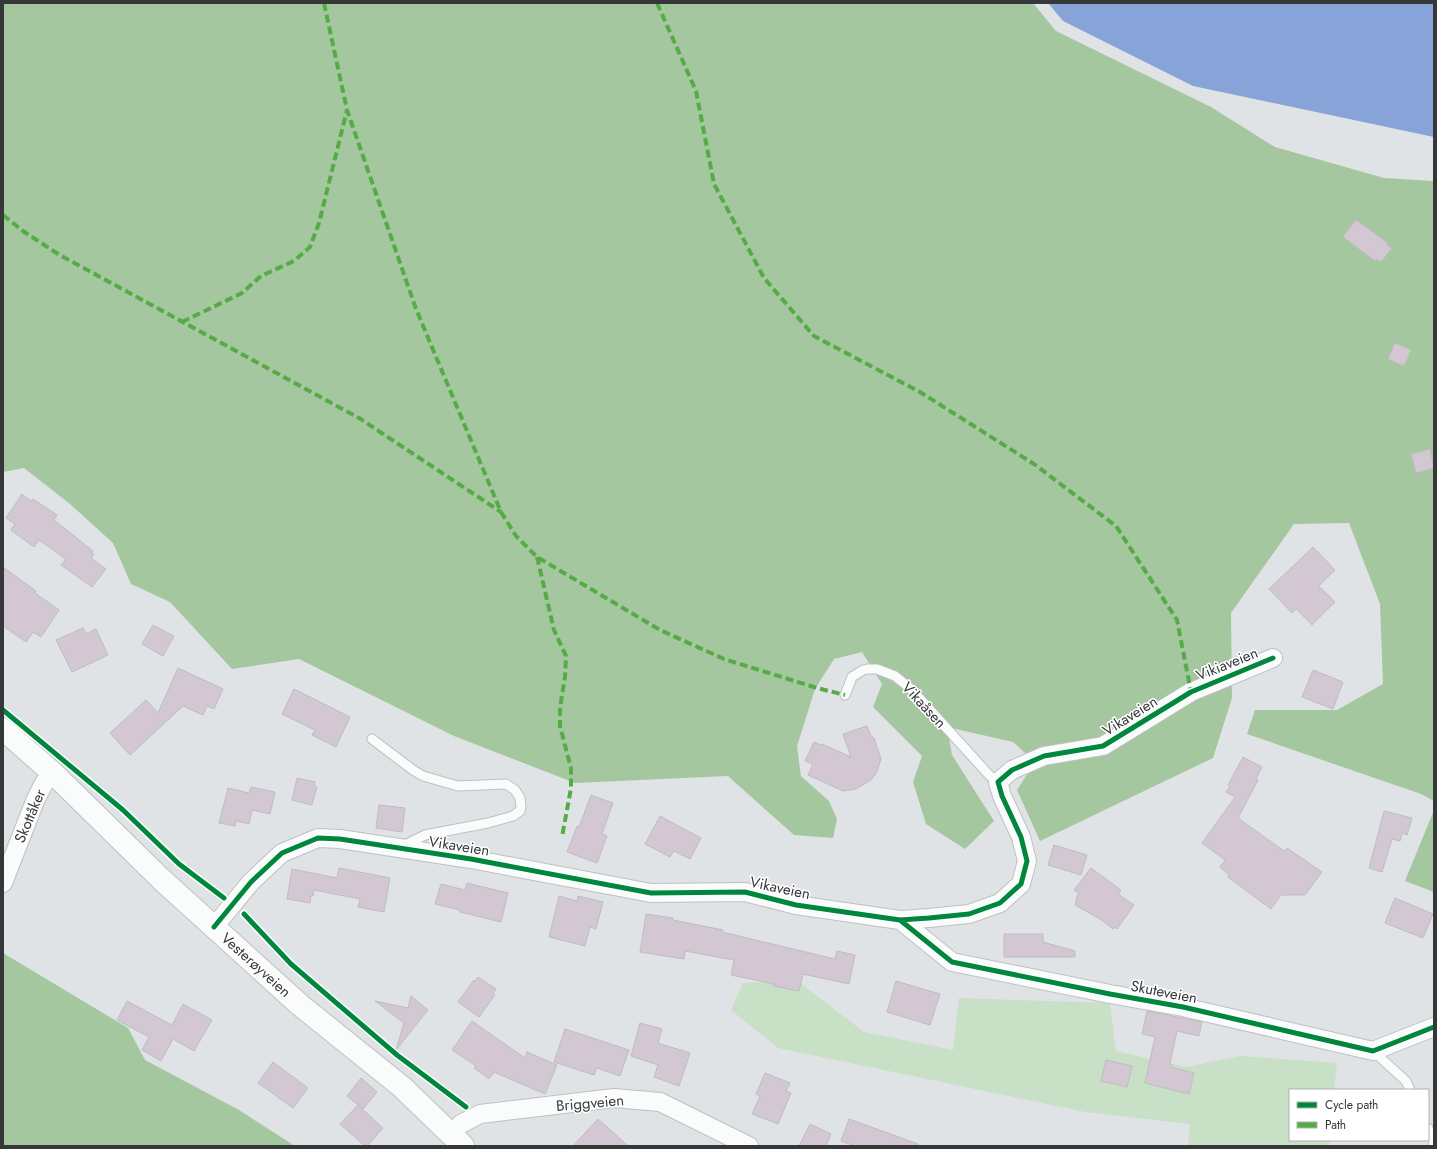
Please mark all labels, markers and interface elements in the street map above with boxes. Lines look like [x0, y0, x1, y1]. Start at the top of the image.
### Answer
street label: Vikiaveien [1193, 642, 1261, 686]
street label: Vikaåsen [897, 677, 951, 733]
street label: Vikaveien [1098, 690, 1162, 742]
street label: Skottåker [9, 785, 51, 846]
street label: Vikaveien [427, 830, 491, 862]
street label: Vikaveien [748, 871, 812, 905]
street label: Vesterøyveien [216, 928, 296, 1002]
street label: Skuteveien [1129, 975, 1199, 1009]
street label: Briggveien [555, 1089, 625, 1117]
legend [1289, 1089, 1429, 1141]
text: Cycle path [1325, 1096, 1378, 1114]
text: Path [1325, 1116, 1346, 1134]

